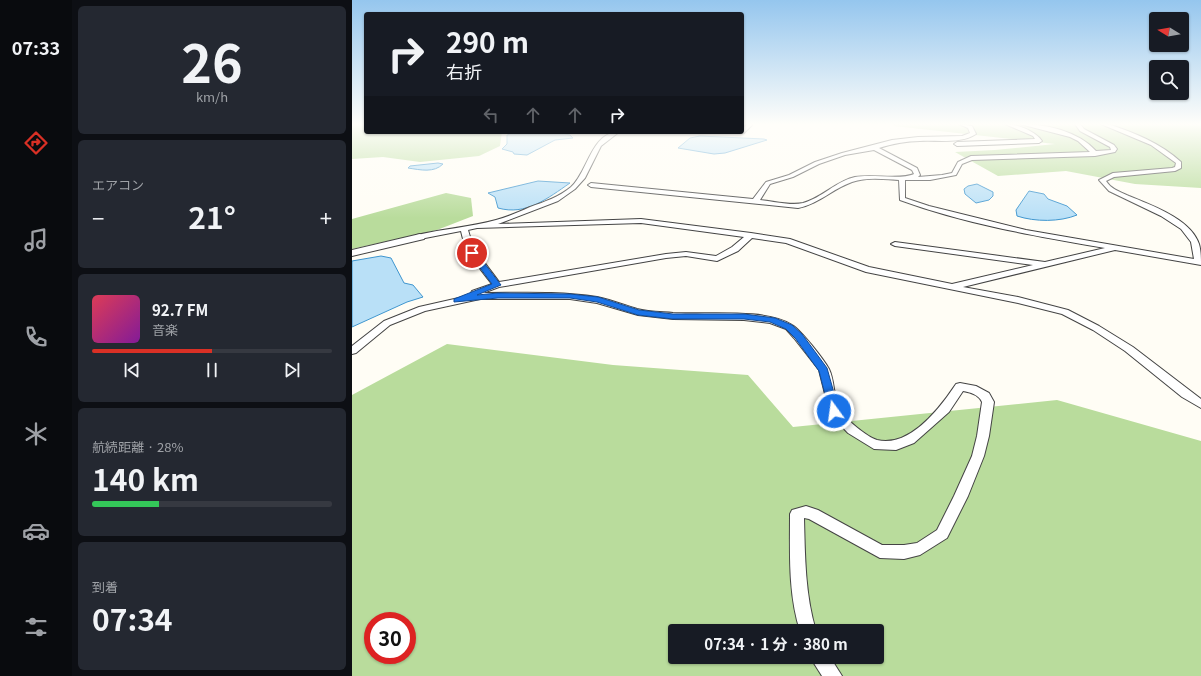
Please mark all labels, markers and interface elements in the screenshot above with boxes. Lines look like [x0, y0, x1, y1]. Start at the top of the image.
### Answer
north arrow [1149, 12, 1189, 52]
map controls [1149, 12, 1189, 100]
text: 290 m [446, 21, 529, 61]
text: 26 [181, 23, 243, 98]
icon: right [380, 28, 432, 80]
text: 07:33 [12, 34, 60, 60]
text: 右折 [446, 58, 482, 84]
button: search [1149, 60, 1189, 100]
text: km/h [196, 87, 228, 106]
icon: left [480, 104, 502, 126]
icon: ahead [522, 104, 544, 126]
icon: ahead [564, 104, 586, 126]
icon: right [606, 104, 628, 126]
icon: directions [22, 129, 50, 157]
text: エアコン [92, 175, 144, 194]
text: 21° [188, 194, 236, 238]
text: − [92, 201, 104, 233]
text: + [320, 201, 332, 233]
icon: music [22, 226, 50, 254]
pin [455, 236, 489, 270]
icon: arrive [461, 242, 483, 264]
text: 92.7 FM [152, 299, 208, 320]
text: 音楽 [152, 320, 178, 339]
icon: phone [22, 323, 50, 351]
icon: previous [121, 359, 143, 381]
icon: pause [201, 359, 223, 381]
icon: next [281, 359, 303, 381]
position arrow [813, 390, 855, 432]
icon: climate [22, 420, 50, 448]
text: 航続距離 · 28% [92, 437, 184, 456]
text: 140 km [92, 456, 199, 500]
icon: car [22, 517, 50, 545]
text: 到着 [92, 577, 118, 596]
text: 07:34 [92, 596, 173, 640]
speed limit sign: 30 [364, 612, 416, 664]
icon: filters [22, 613, 50, 641]
text: 07:34 · 1 分 · 380 m [704, 633, 848, 654]

